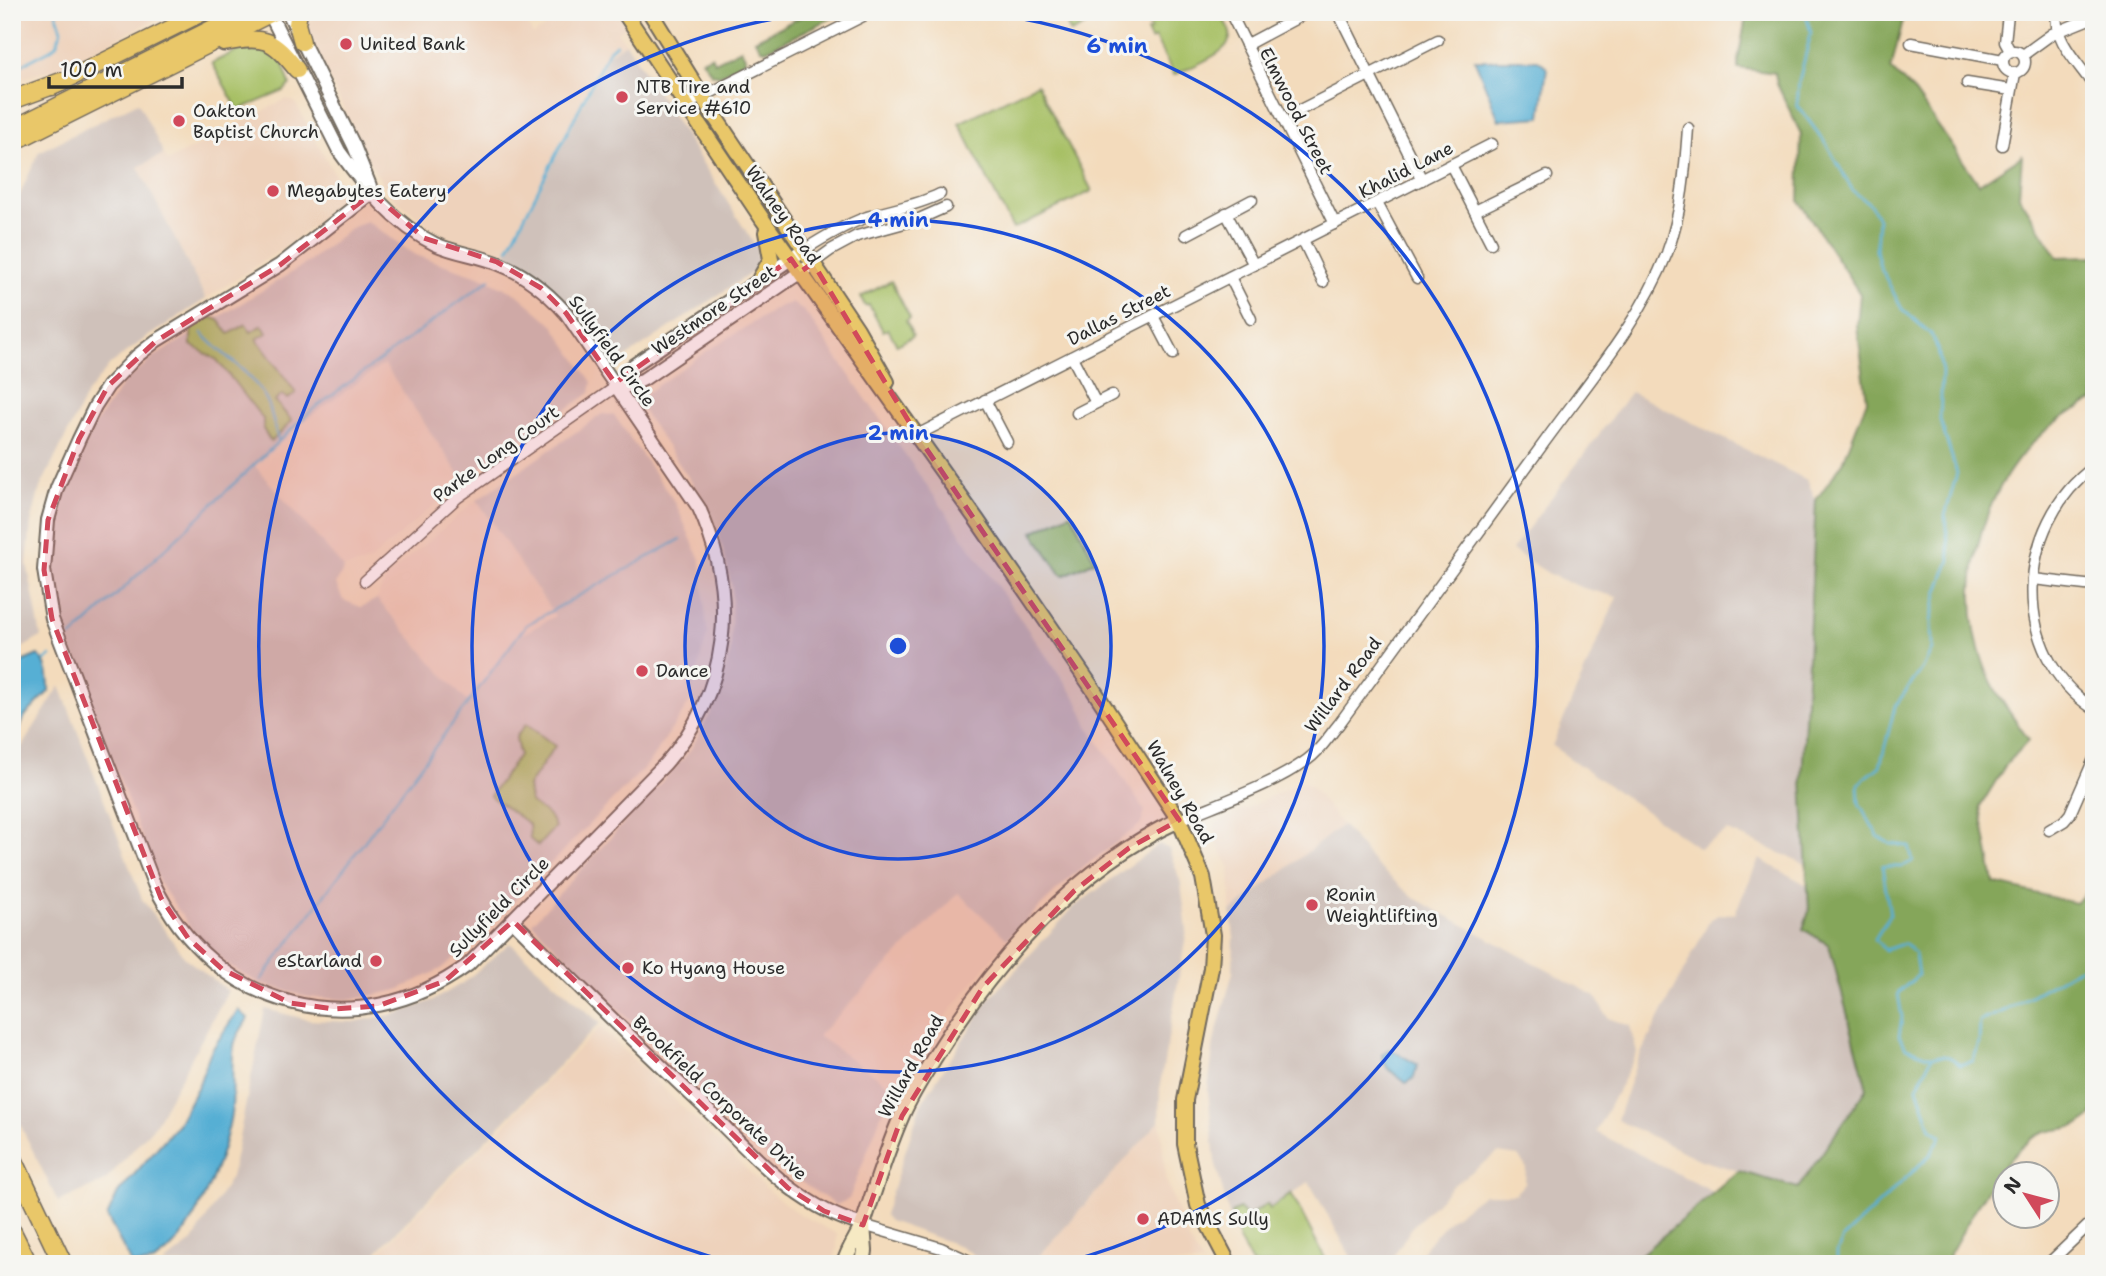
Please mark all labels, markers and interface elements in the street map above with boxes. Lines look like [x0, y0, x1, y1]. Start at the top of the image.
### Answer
place label: United Bank [360, 32, 466, 56]
text: 6 min [1086, 32, 1148, 60]
marker: United Bank [338, 36, 354, 52]
street label: Elmwood Street [1254, 43, 1338, 179]
scale bar [49, 46, 182, 90]
text: 100 m [60, 56, 123, 84]
place label: NTB Tire and Service #610 [636, 75, 751, 120]
marker: NTB Tire and Service #610 [614, 89, 630, 105]
place label: Oakton Baptist Church [193, 99, 319, 144]
marker: Oakton Baptist Church [171, 113, 187, 129]
street label: Khalid Lane [1355, 136, 1457, 204]
street label: Walney Road [740, 161, 826, 269]
place label: Megabytes Eatery [287, 179, 447, 203]
marker: Megabytes Eatery [265, 183, 281, 199]
text: 4 min [867, 206, 929, 234]
street label: Westmore Street [647, 259, 781, 361]
street label: Dallas Street [1063, 279, 1175, 351]
street label: Sullyfield Circle [563, 290, 661, 412]
street label: Parke Long Court [428, 400, 564, 508]
text: 2 min [867, 419, 929, 447]
street label: Willard Road [1299, 632, 1387, 738]
centre of rings [886, 634, 910, 658]
place label: Dance [656, 659, 709, 683]
marker: Dance [634, 663, 650, 679]
street label: Walney Road [1141, 736, 1219, 848]
street label: Sullyfield Circle [444, 852, 554, 962]
place label: Ronin Weightlifting [1326, 883, 1438, 928]
marker: Ronin Weightlifting [1304, 897, 1320, 913]
place label: eStarland [277, 949, 362, 973]
marker: eStarland [368, 953, 384, 969]
place label: Ko Hyang House [642, 956, 785, 980]
marker: Ko Hyang House [620, 960, 636, 976]
street label: Willard Road [873, 1010, 949, 1122]
street label: Brookfield Corporate Drive [627, 1011, 813, 1185]
north arrow [1990, 1160, 2060, 1230]
text: N [1998, 1172, 2027, 1199]
place label: ADAMS Sully [1157, 1207, 1269, 1231]
marker: ADAMS Sully [1135, 1211, 1151, 1227]

